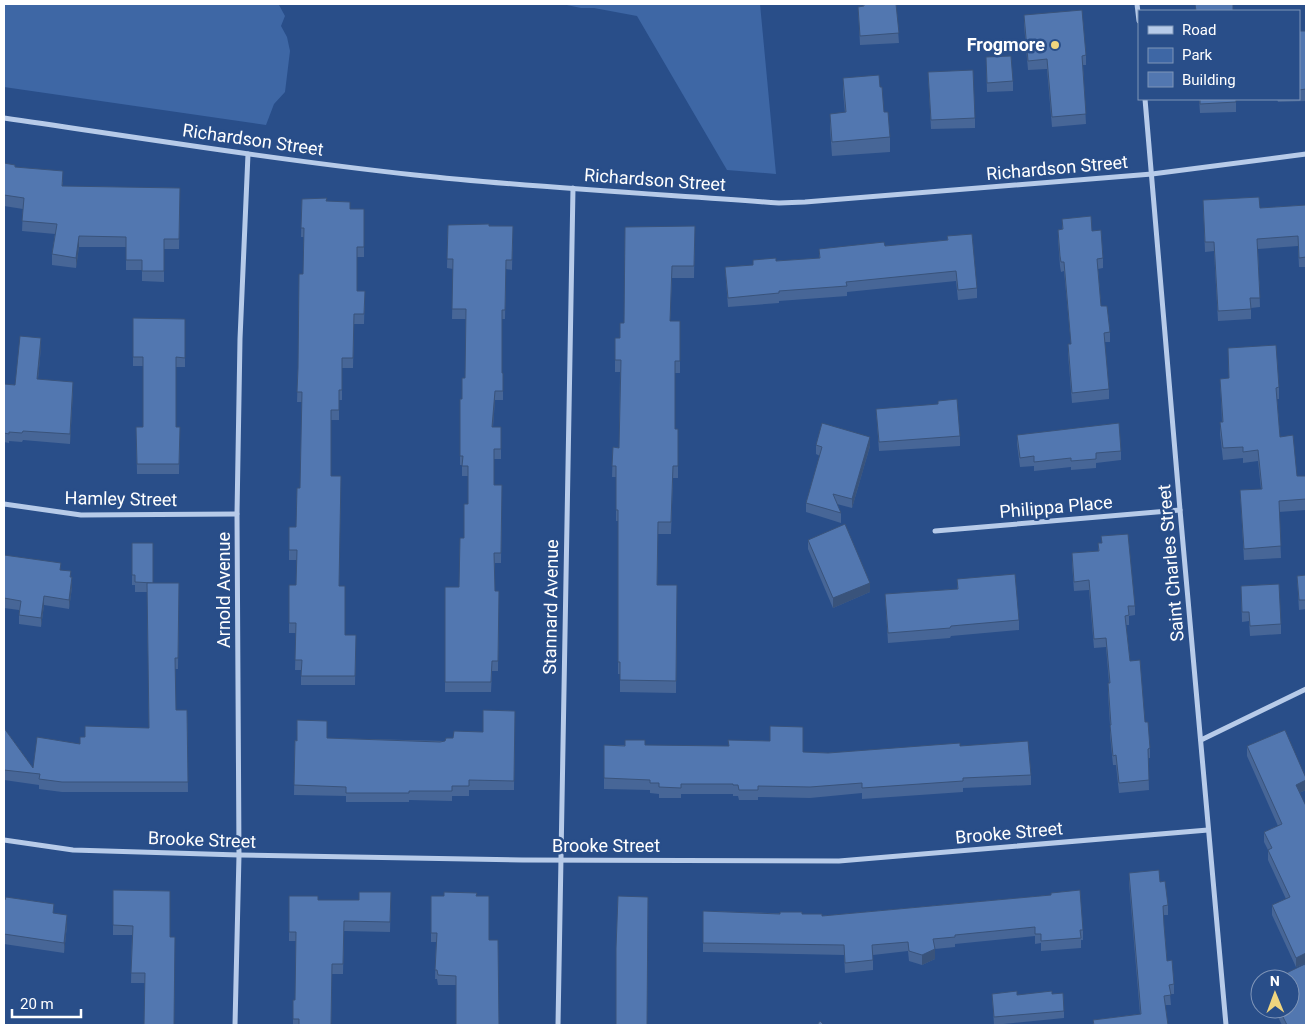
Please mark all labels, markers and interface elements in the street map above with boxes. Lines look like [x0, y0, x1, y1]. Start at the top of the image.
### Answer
legend [1138, 10, 1300, 100]
text: Road [1182, 21, 1216, 39]
place label: Frogmore [967, 34, 1045, 55]
marker: Frogmore [1049, 39, 1061, 51]
text: Park [1182, 46, 1213, 64]
text: Building [1182, 71, 1236, 89]
street label: Richardson Street [181, 119, 325, 160]
street label: Richardson Street [985, 151, 1129, 184]
street label: Richardson Street [583, 164, 727, 195]
street label: Saint Charles Street [1153, 483, 1188, 643]
street label: Hamley Street [64, 487, 178, 510]
street label: Philippa Place [999, 491, 1113, 522]
street label: Arnold Avenue [213, 532, 234, 648]
street label: Stannard Avenue [539, 539, 562, 675]
street label: Brooke Street [954, 817, 1064, 848]
street label: Brooke Street [148, 827, 257, 852]
street label: Brooke Street [552, 835, 660, 856]
north arrow [1250, 969, 1300, 1019]
text: N [1270, 973, 1280, 989]
scale bar [12, 986, 81, 1018]
text: 20 m [20, 995, 54, 1013]

